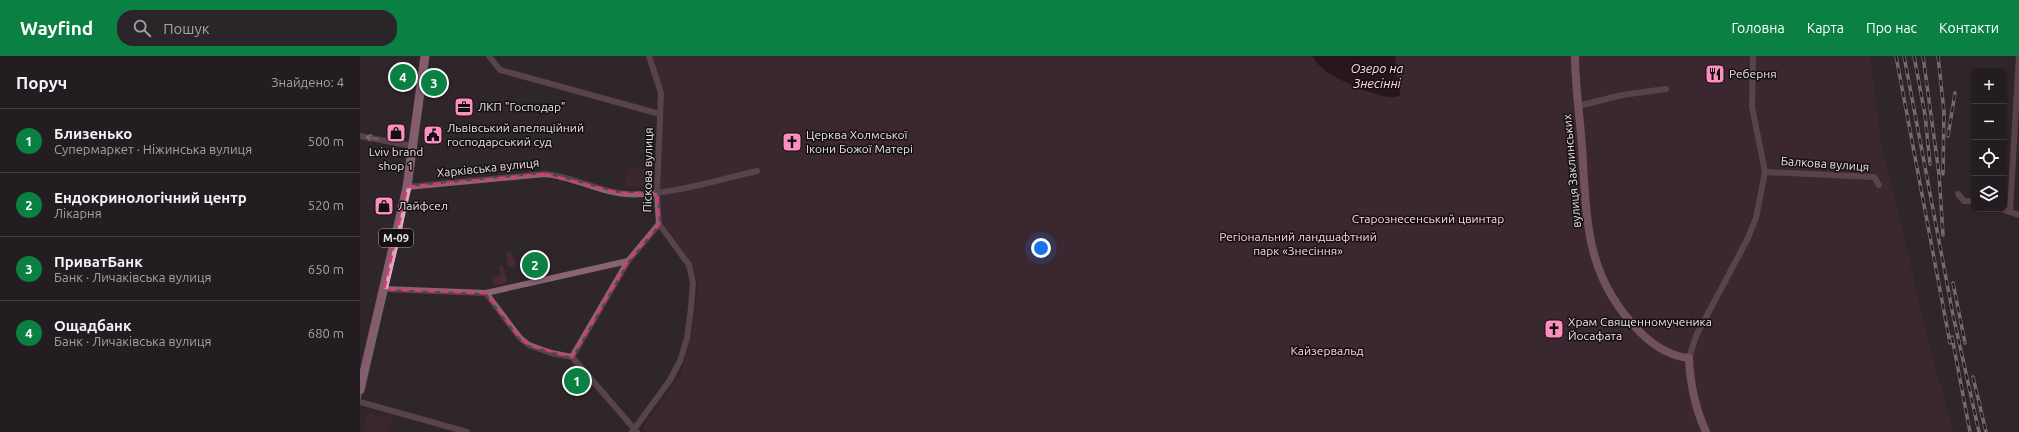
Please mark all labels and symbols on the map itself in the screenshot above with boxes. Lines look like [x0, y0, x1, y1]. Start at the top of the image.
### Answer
water label: Озеро на Знесінні [1350, 61, 1404, 90]
pin: 4 [390, 62, 416, 92]
restaurant icon: Реберня [1704, 63, 1726, 85]
place label: Реберня [1729, 67, 1777, 80]
pin: 3 [421, 68, 447, 98]
office icon: ЛКП "Господар" [453, 96, 475, 118]
place label: ЛКП "Господар" [478, 100, 565, 113]
street label: вулиця Заклинських [1560, 114, 1583, 228]
place label: Львівський апеляційний господарський суд [447, 121, 584, 148]
shop icon: Lviv brand shop 1 [385, 122, 407, 144]
public building icon: Львівський апеляційний господарський суд [422, 124, 444, 146]
street label: Піскова вулиця [640, 127, 655, 213]
place label: Церква Холмської Ікони Божої Матері [806, 128, 913, 155]
church icon: Церква Холмської Ікони Божої Матері [781, 131, 803, 153]
one-way arrow [366, 134, 379, 142]
place label: Lviv brand shop 1 [369, 145, 423, 172]
street label: Балкова вулиця [1780, 154, 1870, 173]
street label: Харківська вулиця [436, 156, 540, 179]
shop icon: Лайфсел [373, 195, 395, 217]
place label: Лайфсел [398, 199, 448, 212]
park label: Старознесенський цвинтар [1352, 212, 1504, 225]
road number: М-09 [379, 229, 413, 247]
park label: Регіональний ландшафтний парк «Знесіння» [1219, 230, 1377, 257]
your location [1031, 238, 1051, 258]
pin: 2 [522, 250, 548, 280]
place label: Храм Священномученика Йосафата [1568, 315, 1712, 342]
church icon: Храм Священномученика Йосафата [1543, 318, 1565, 340]
park label: Кайзервальд [1290, 344, 1364, 357]
pin: 1 [564, 366, 590, 396]

